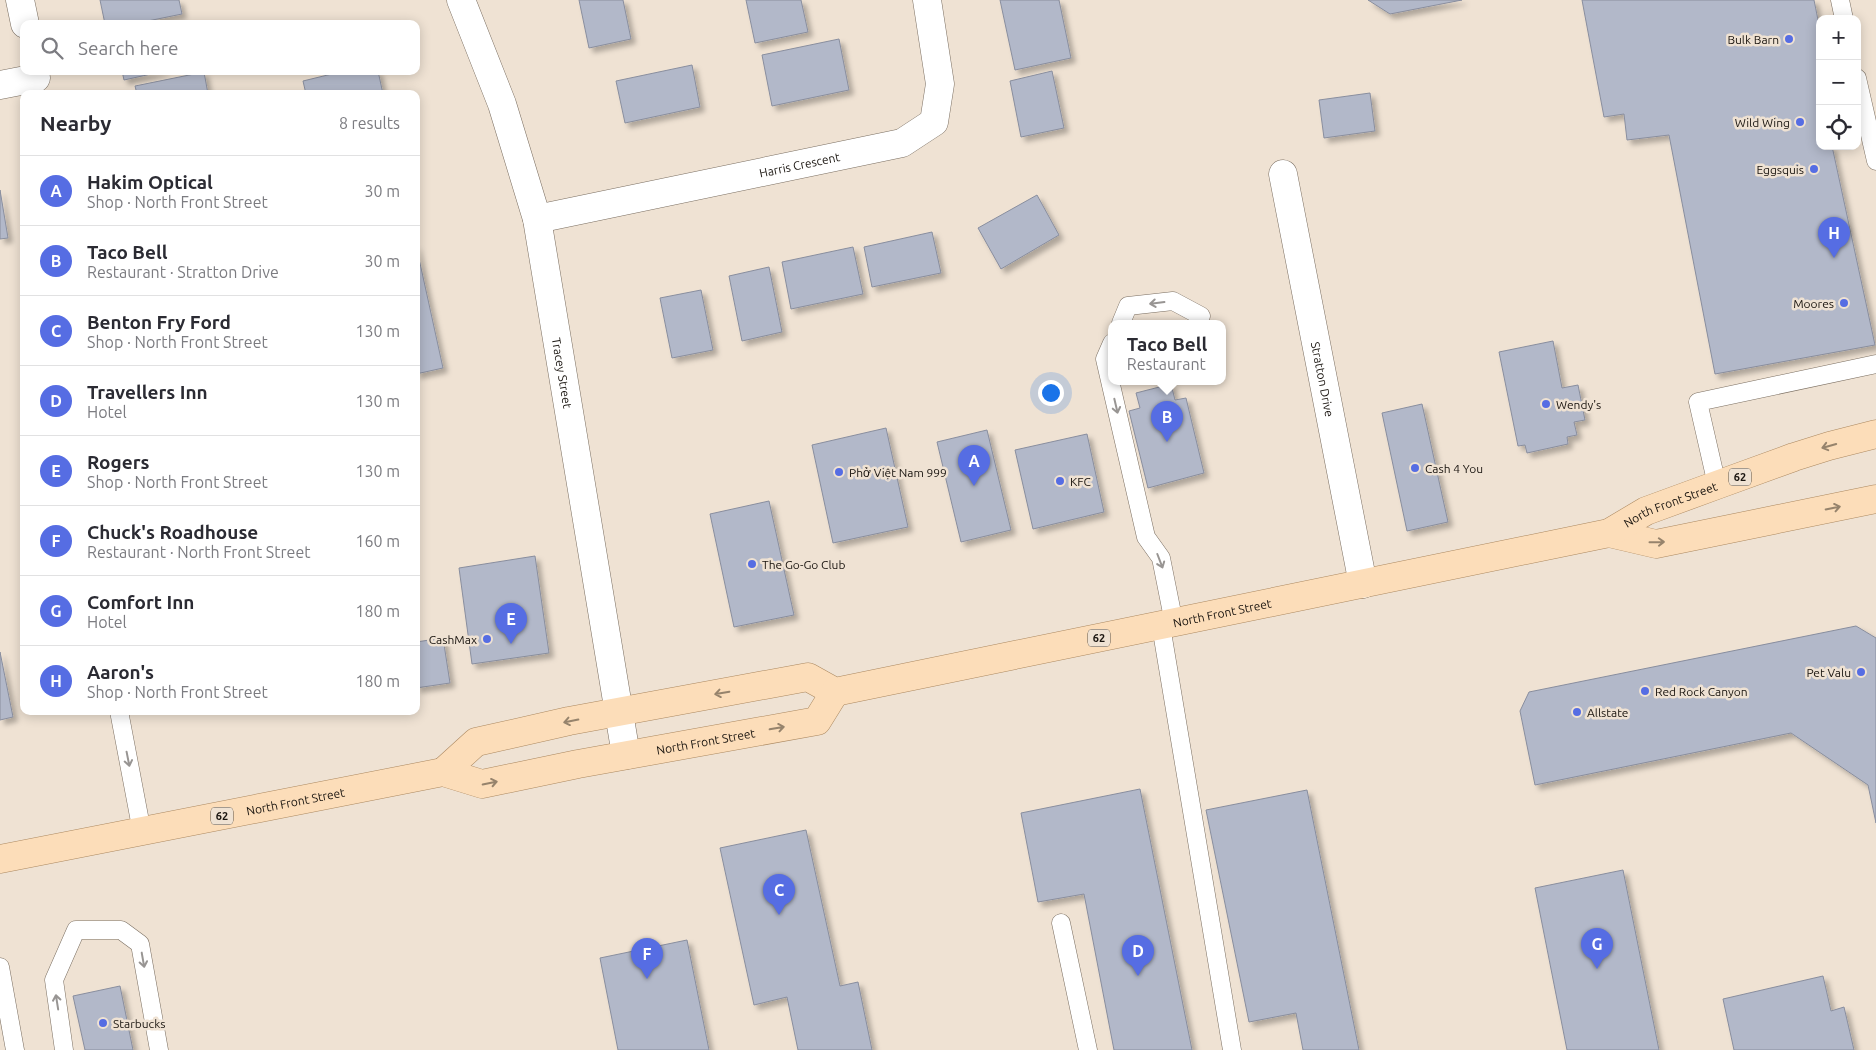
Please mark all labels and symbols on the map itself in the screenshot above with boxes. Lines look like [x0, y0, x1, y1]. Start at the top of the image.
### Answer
place label: Bulk Barn [1727, 33, 1779, 46]
marker: Bulk Barn [1783, 33, 1795, 45]
place label: Wild Wing [1735, 116, 1790, 129]
marker: Wild Wing [1794, 116, 1806, 128]
street label: Harris Crescent [758, 150, 841, 179]
place label: Eggsquis [1756, 163, 1804, 176]
marker: Eggsquis [1808, 163, 1820, 175]
pin: H [1818, 217, 1850, 258]
place label: Moores [1793, 297, 1834, 310]
marker: Moores [1838, 297, 1850, 309]
one-way arrow [1150, 298, 1166, 308]
street label: Tracey Street [550, 337, 575, 409]
street label: Stratton Drive [1309, 340, 1337, 418]
your location [1038, 380, 1064, 406]
one-way arrow [1112, 398, 1121, 414]
marker: Wendy's [1540, 398, 1552, 410]
place label: Wendy's [1556, 398, 1601, 411]
pin: B [1151, 401, 1183, 442]
one-way arrow [1821, 442, 1837, 451]
pin: A [958, 445, 990, 486]
marker: Cash 4 You [1409, 462, 1421, 474]
place label: Cash 4 You [1425, 462, 1483, 475]
marker: Phở Việt Nam 999 [833, 466, 845, 478]
place label: Phở Việt Nam 999 [849, 466, 947, 480]
road number: 62 [1729, 468, 1751, 486]
marker: KFC [1054, 475, 1066, 487]
place label: KFC [1070, 475, 1092, 488]
street label: North Front Street [1621, 479, 1719, 529]
one-way arrow [1824, 502, 1840, 512]
one-way arrow [1648, 537, 1664, 547]
one-way arrow [1156, 553, 1165, 568]
marker: The Go-Go Club [746, 558, 758, 570]
place label: The Go-Go Club [762, 558, 845, 571]
street label: North Front Street [1172, 596, 1273, 629]
pin: E [495, 603, 527, 644]
road number: 62 [1088, 630, 1110, 646]
place label: CashMax [429, 633, 477, 646]
marker: CashMax [481, 633, 493, 645]
place label: Pet Valu [1806, 666, 1851, 679]
marker: Pet Valu [1855, 666, 1867, 678]
marker: Red Rock Canyon [1639, 685, 1651, 697]
place label: Red Rock Canyon [1655, 685, 1748, 698]
one-way arrow [715, 688, 731, 698]
marker: Allstate [1571, 706, 1583, 718]
place label: Allstate [1587, 706, 1628, 719]
one-way arrow [563, 716, 579, 726]
one-way arrow [769, 723, 785, 733]
street label: North Front Street [655, 726, 756, 756]
one-way arrow [124, 751, 133, 767]
one-way arrow [482, 777, 498, 787]
street label: North Front Street [245, 785, 346, 817]
road number: 62 [211, 808, 233, 824]
pin: C [763, 874, 795, 915]
pin: G [1581, 928, 1613, 969]
pin: D [1122, 935, 1154, 976]
pin: F [631, 938, 663, 979]
one-way arrow [138, 952, 148, 968]
one-way arrow [52, 994, 62, 1010]
marker: Starbucks [97, 1017, 109, 1029]
place label: Starbucks [113, 1017, 165, 1030]

